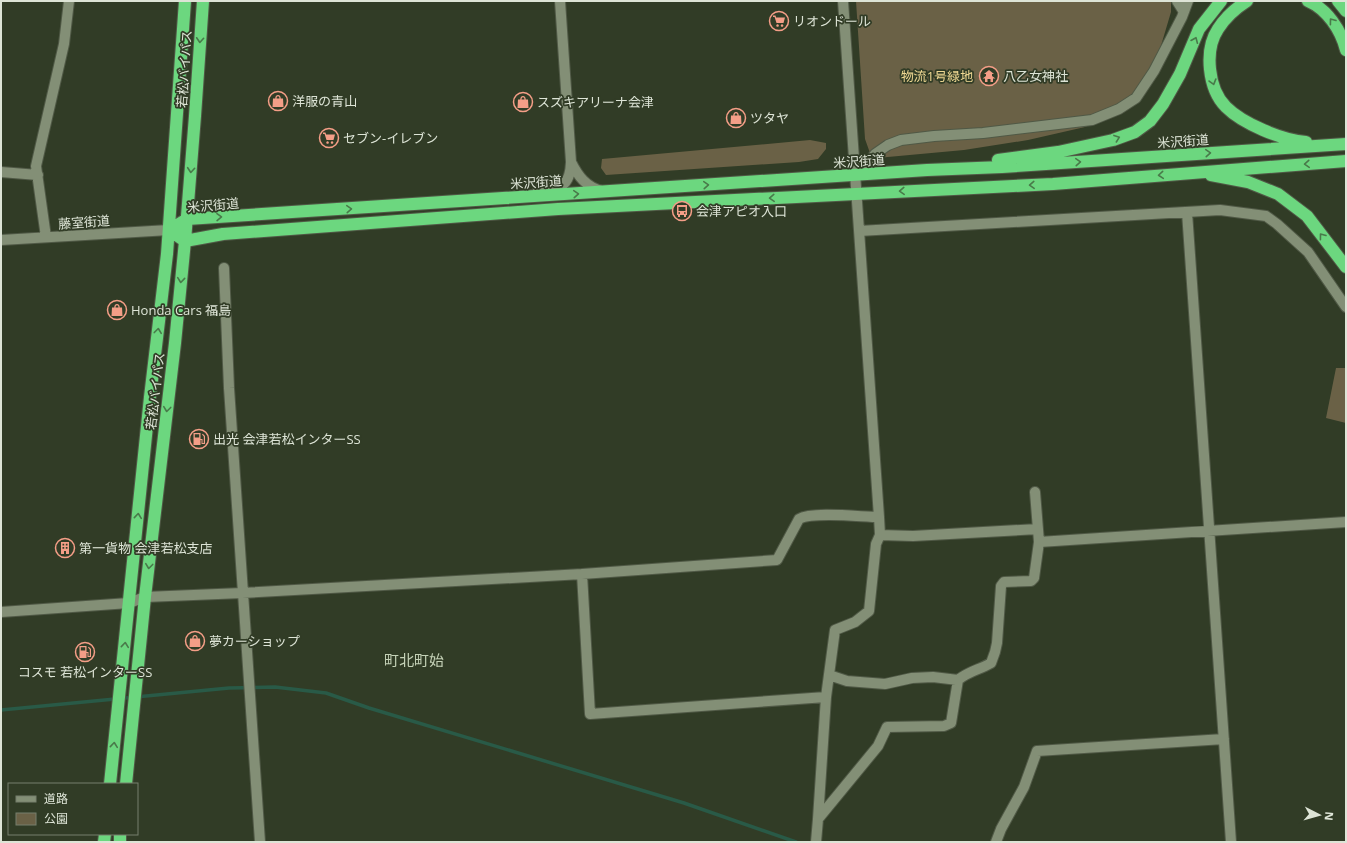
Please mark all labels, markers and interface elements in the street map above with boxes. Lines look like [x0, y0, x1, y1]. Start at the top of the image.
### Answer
supermarket icon: リオンドール [768, 10, 790, 32]
place label: リオンドール [793, 12, 871, 30]
one-way arrow [1330, 19, 1337, 26]
street label: 若松バイパス [172, 30, 196, 108]
one-way arrow [196, 37, 205, 43]
one-way arrow [1190, 37, 1198, 44]
temple icon: 八乙女神社 [978, 65, 1000, 87]
park label: 物流1号緑地 [901, 67, 973, 85]
place label: 八乙女神社 [1003, 67, 1068, 85]
one-way arrow [1208, 78, 1217, 85]
shop icon: 洋服の青山 [267, 90, 289, 112]
shop icon: スズキアリーナ会津 [512, 91, 534, 113]
place label: 洋服の青山 [292, 92, 357, 110]
place label: スズキアリーナ会津 [537, 93, 654, 111]
shop icon: ツタヤ [725, 107, 747, 129]
place label: ツタヤ [750, 109, 789, 127]
supermarket icon: セブン-イレブン [318, 127, 340, 149]
place label: セブン-イレブン [343, 129, 438, 147]
street label: 米沢街道 [1156, 130, 1210, 152]
one-way arrow [1114, 135, 1121, 143]
one-way arrow [1205, 149, 1211, 158]
street label: 米沢街道 [832, 150, 886, 172]
one-way arrow [1075, 158, 1081, 167]
one-way arrow [1304, 160, 1310, 169]
one-way arrow [187, 167, 196, 173]
one-way arrow [1158, 170, 1164, 179]
street label: 米沢街道 [509, 171, 563, 193]
one-way arrow [703, 181, 709, 190]
one-way arrow [1029, 181, 1035, 189]
one-way arrow [899, 187, 905, 196]
one-way arrow [573, 189, 579, 198]
street label: 米沢街道 [186, 194, 240, 216]
one-way arrow [769, 194, 775, 202]
bus stop icon: 会津アピオ入口 [671, 200, 693, 222]
place label: 会津アピオ入口 [696, 202, 787, 220]
one-way arrow [346, 204, 352, 213]
street label: 藤室街道 [57, 211, 111, 233]
one-way arrow [216, 213, 222, 221]
one-way arrow [1320, 233, 1327, 240]
one-way arrow [177, 277, 186, 283]
shop icon: Honda Cars 福島 [106, 299, 128, 321]
place label: Honda Cars 福島 [131, 301, 231, 319]
one-way arrow [153, 328, 162, 334]
street label: 若松バイパス [141, 351, 169, 431]
one-way arrow [163, 406, 172, 412]
fuel station icon: 出光 会津若松インターSS [188, 428, 210, 450]
place label: 出光 会津若松インターSS [213, 430, 361, 448]
one-way arrow [133, 513, 142, 519]
building icon: 第一貨物 会津若松支店 [54, 537, 76, 559]
place label: 第一貨物 会津若松支店 [79, 539, 212, 557]
one-way arrow [145, 563, 154, 569]
shop icon: 夢カーショップ [184, 630, 206, 652]
place label: 夢カーショップ [209, 632, 300, 650]
fuel station icon: コスモ 若松インターSS [74, 641, 96, 663]
one-way arrow [120, 642, 129, 648]
district label: 町北町始 [384, 650, 444, 670]
place label: コスモ 若松インターSS [18, 663, 152, 681]
one-way arrow [110, 742, 119, 748]
legend [8, 783, 138, 835]
text: 道路 [44, 790, 68, 807]
north arrow [1299, 795, 1339, 835]
text: 公園 [44, 810, 68, 827]
text: N [1322, 811, 1337, 821]

